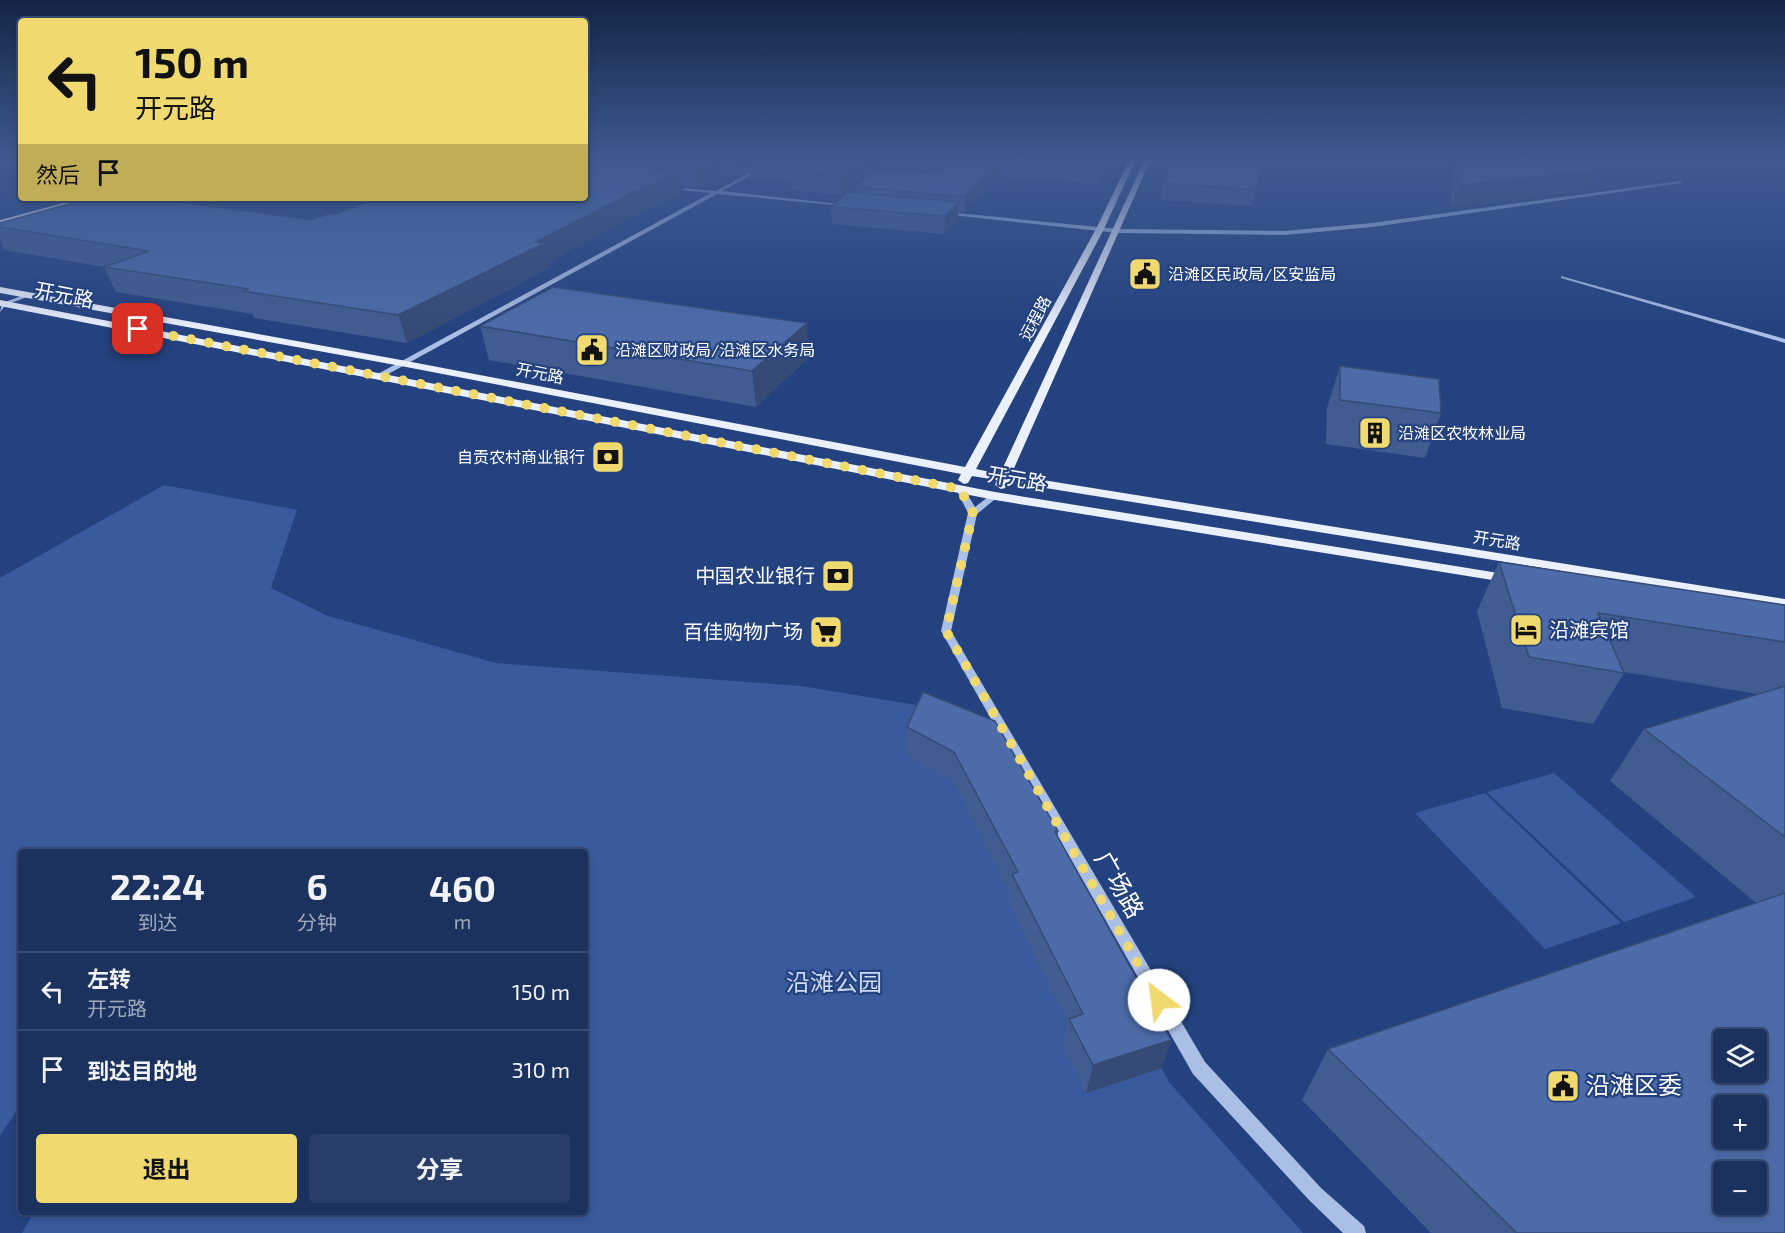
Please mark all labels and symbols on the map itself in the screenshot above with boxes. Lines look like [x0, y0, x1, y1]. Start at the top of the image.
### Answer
public building icon: 沿滩区民政局/区安监局 [1127, 256, 1163, 292]
place label: 沿滩区民政局/区安监局 [1168, 264, 1336, 283]
street label: 开元路 [32, 277, 96, 312]
street label: 远程路 [1015, 292, 1054, 343]
pin [112, 303, 163, 354]
public building icon: 沿滩区财政局/沿滩区水务局 [574, 332, 610, 368]
place label: 沿滩区财政局/沿滩区水务局 [615, 340, 815, 359]
street label: 开元路 [515, 359, 565, 386]
building icon: 沿滩区农牧林业局 [1357, 415, 1393, 451]
place label: 沿滩区农牧林业局 [1398, 423, 1526, 442]
bank icon: 自贡农村商业银行 [590, 439, 626, 475]
place label: 自贡农村商业银行 [457, 447, 585, 466]
street label: 开元路 [986, 461, 1049, 495]
street label: 开元路 [1472, 526, 1522, 553]
bank icon: 中国农业银行 [820, 558, 856, 594]
place label: 中国农业银行 [695, 563, 815, 587]
hotel icon: 沿滩宾馆 [1508, 612, 1544, 648]
supermarket icon: 百佳购物广场 [808, 614, 844, 650]
place label: 沿滩宾馆 [1549, 617, 1629, 641]
place label: 百佳购物广场 [683, 619, 803, 643]
street label: 广场路 [1090, 846, 1151, 923]
park label: 沿滩公园 [786, 967, 882, 996]
position arrow [1127, 968, 1191, 1032]
public building icon: 沿滩区委 [1545, 1068, 1581, 1104]
place label: 沿滩区委 [1586, 1070, 1682, 1099]

